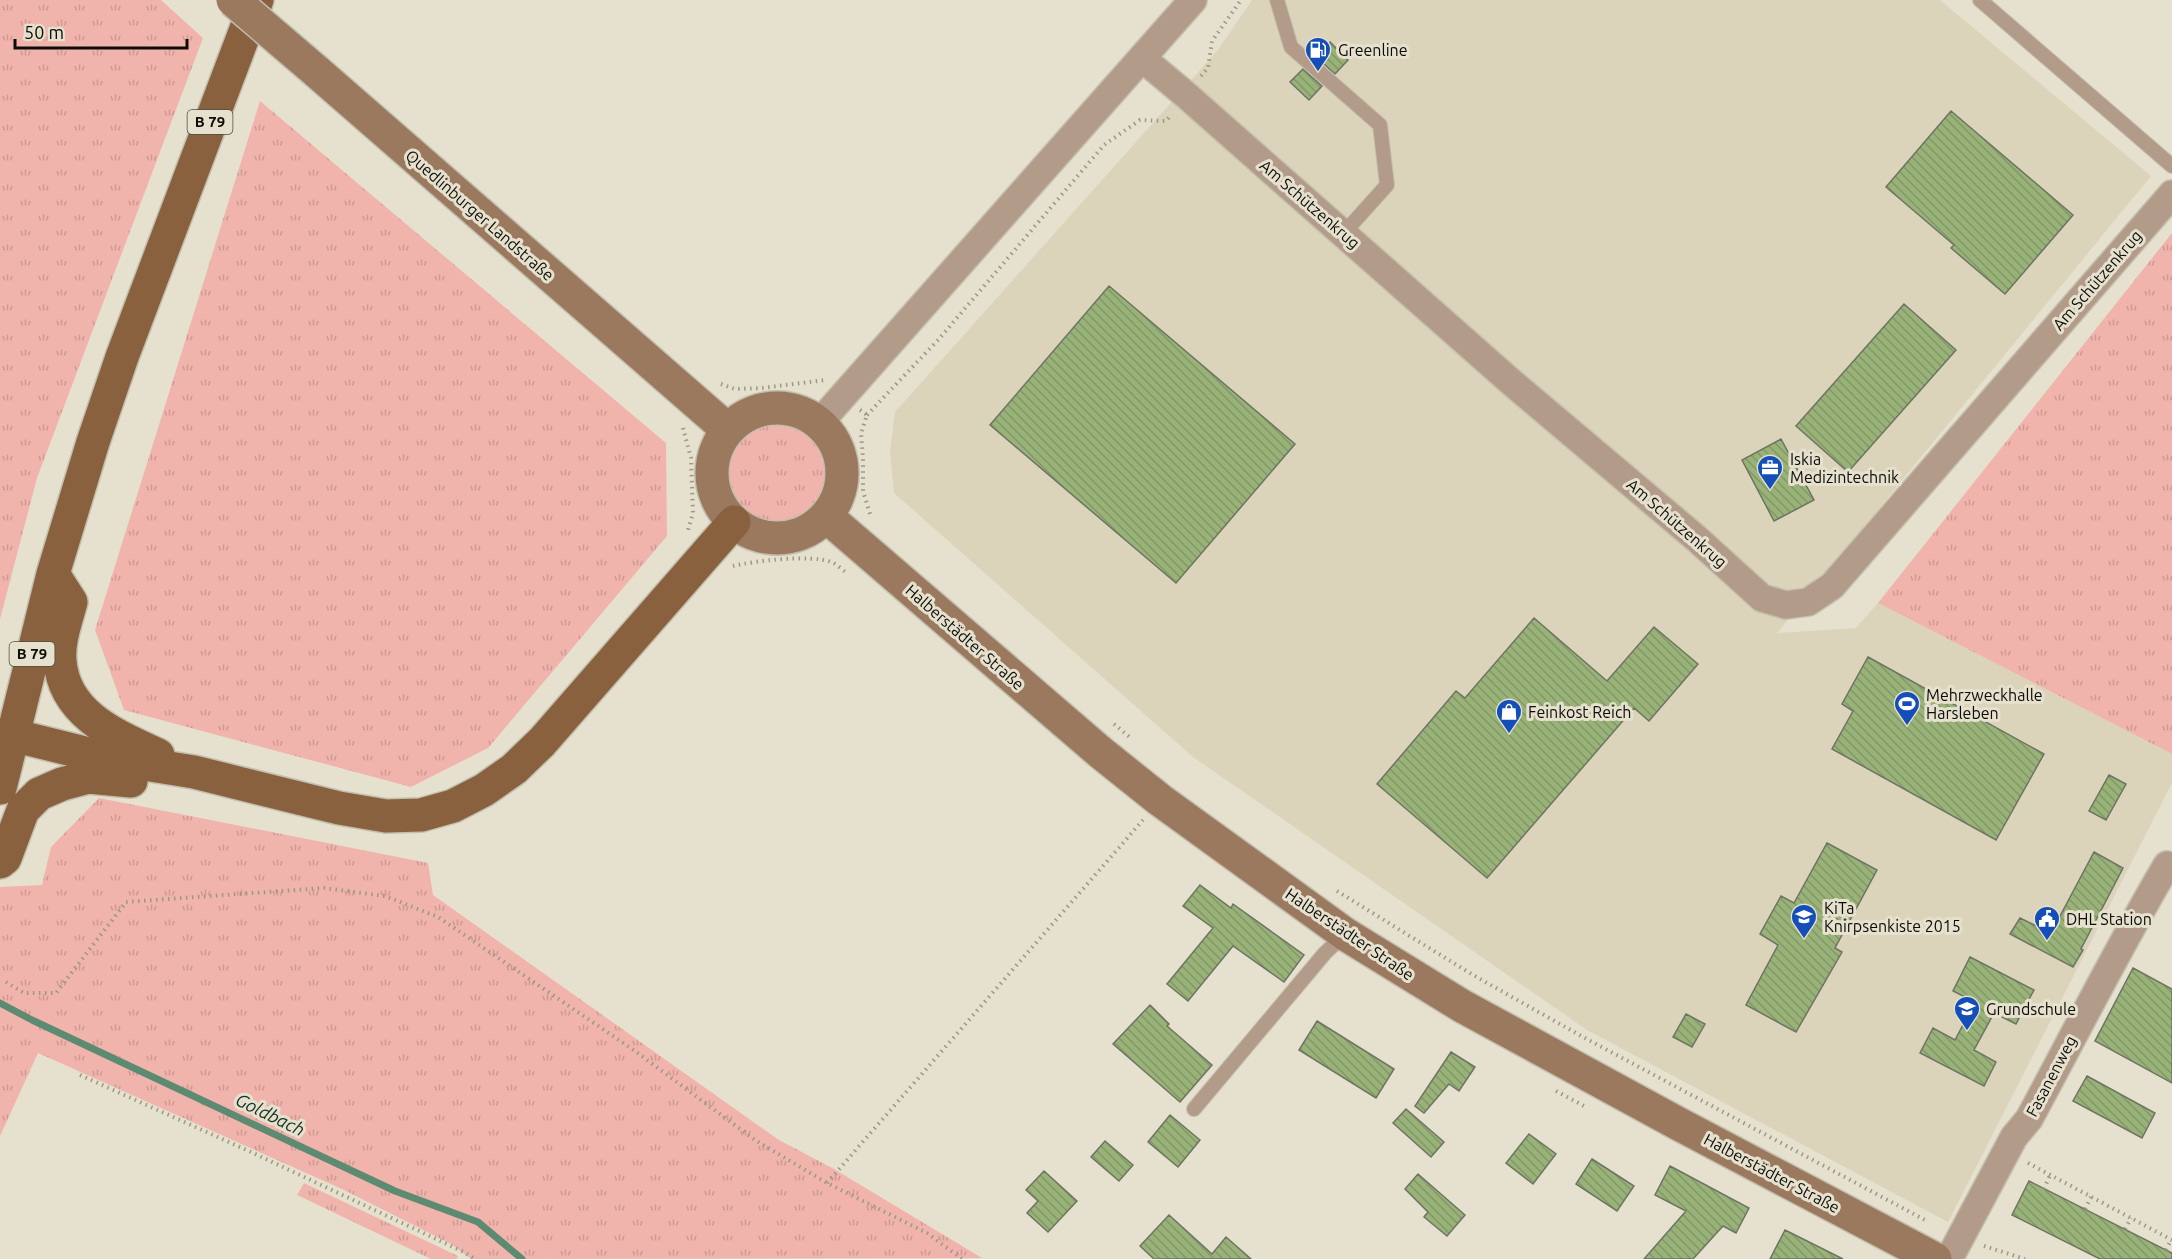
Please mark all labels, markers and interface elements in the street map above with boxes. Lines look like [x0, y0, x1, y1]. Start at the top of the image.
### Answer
scale bar [15, 12, 188, 50]
text: 50 m [24, 22, 64, 42]
fuel station icon: Greenline [1303, 35, 1333, 73]
place label: Greenline [1338, 41, 1408, 59]
road number: B 79 [188, 110, 232, 134]
street label: Quedlinburger Landstraße [402, 146, 558, 284]
street label: Am Schützenkrug [1257, 156, 1363, 252]
street label: Am Schützenkrug [2049, 227, 2145, 333]
place label: Iskia Medizintechnik [1790, 450, 1899, 486]
office icon: Iskia Medizintechnik [1755, 453, 1785, 491]
street label: Am Schützenkrug [1624, 475, 1730, 571]
street label: Halberstädter Straße [902, 581, 1028, 693]
road number: B 79 [9, 642, 54, 666]
place label: Mehrzweckhalle Harsleben [1926, 686, 2043, 722]
sports icon: Mehrzweckhalle Harsleben [1892, 689, 1922, 727]
shop icon: Feinkost Reich [1494, 697, 1524, 735]
place label: Feinkost Reich [1528, 703, 1632, 721]
street label: Halberstädter Straße [1282, 884, 1418, 984]
place label: KiTa Knirpsenkiste 2015 [1824, 899, 1961, 935]
school or university icon: KiTa Knirpsenkiste 2015 [1789, 902, 1819, 940]
public building icon: DHL Station [2032, 904, 2062, 942]
place label: DHL Station [2066, 910, 2152, 928]
school or university icon: Grundschule [1952, 994, 1982, 1032]
place label: Grundschule [1986, 1000, 2076, 1018]
street label: Fasanenweg [2022, 1033, 2080, 1119]
water label: Goldbach [233, 1089, 308, 1139]
street label: Halberstädter Straße [1701, 1130, 1843, 1216]

